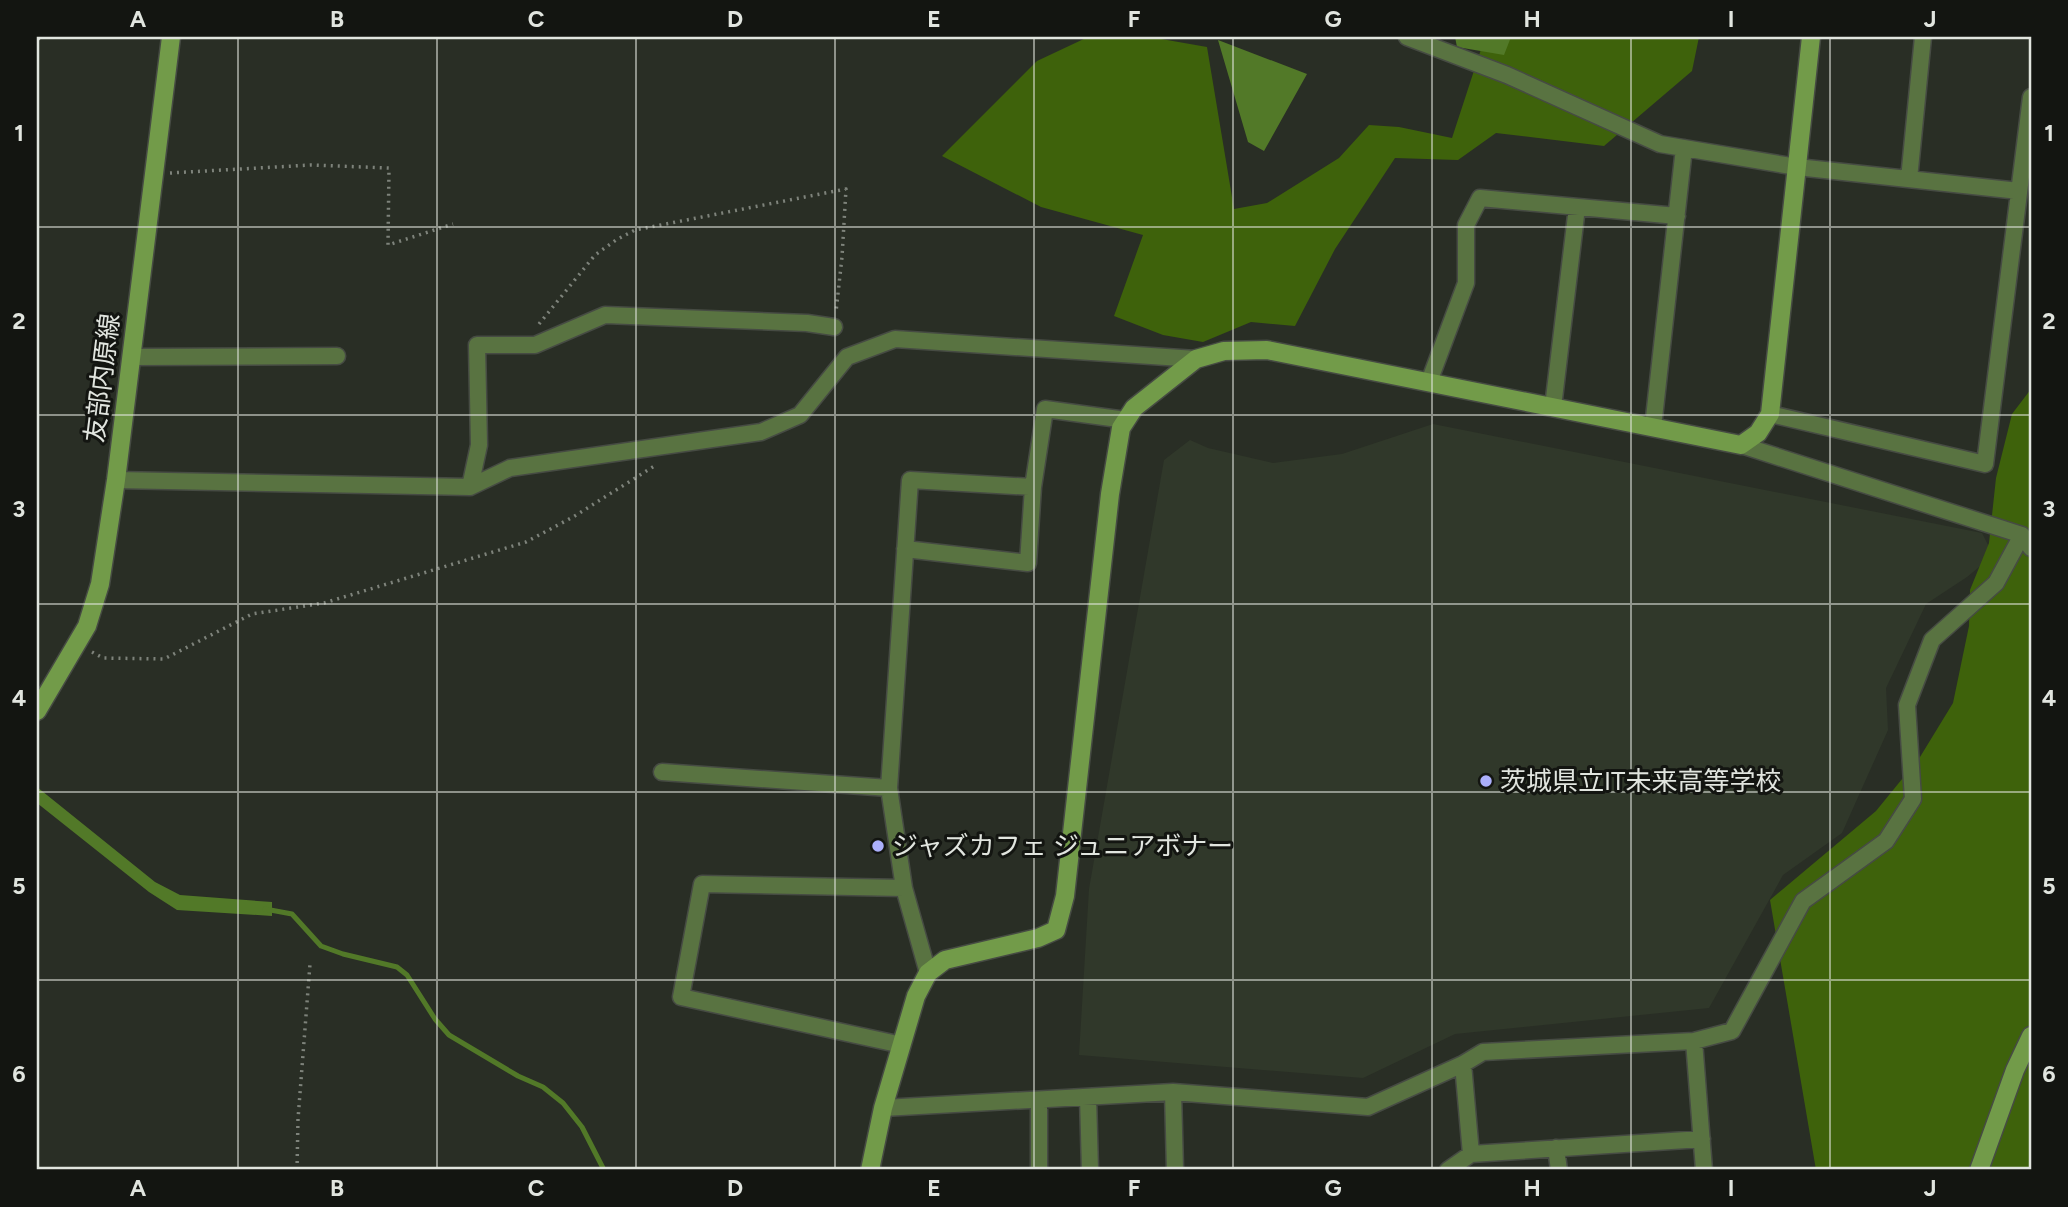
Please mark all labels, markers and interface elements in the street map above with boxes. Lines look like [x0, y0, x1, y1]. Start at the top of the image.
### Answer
text: A [130, 5, 147, 33]
text: B [330, 5, 344, 33]
text: C [528, 5, 545, 33]
text: D [727, 5, 743, 33]
text: E [927, 5, 941, 33]
text: F [1128, 5, 1141, 33]
text: G [1324, 5, 1342, 33]
text: H [1523, 5, 1541, 33]
text: I [1728, 5, 1734, 33]
text: J [1924, 5, 1936, 33]
text: 1 [14, 119, 24, 147]
text: 1 [2044, 119, 2054, 147]
text: 2 [12, 307, 26, 335]
text: 2 [2042, 307, 2056, 335]
street label: 友部内原線 [78, 312, 126, 444]
text: 3 [13, 495, 25, 523]
text: 3 [2043, 495, 2055, 523]
text: 4 [12, 684, 26, 712]
text: 4 [2042, 684, 2056, 712]
place label: 茨城県立IT未来高等学校 [1500, 765, 1781, 797]
marker: 茨城県立IT未来高等学校 [1478, 773, 1494, 789]
place label: ジャズカフェ ジュニアボナー [892, 830, 1233, 862]
marker: ジャズカフェ ジュニアボナー [870, 838, 886, 854]
text: 5 [12, 872, 26, 900]
text: 5 [2042, 872, 2056, 900]
text: 6 [12, 1060, 26, 1088]
text: 6 [2042, 1060, 2056, 1088]
text: A [130, 1174, 147, 1202]
text: B [330, 1174, 344, 1202]
text: C [528, 1174, 545, 1202]
text: D [727, 1174, 743, 1202]
text: E [927, 1174, 941, 1202]
text: F [1128, 1174, 1141, 1202]
text: G [1324, 1174, 1342, 1202]
text: H [1523, 1174, 1541, 1202]
text: I [1728, 1174, 1734, 1202]
text: J [1924, 1174, 1936, 1202]

